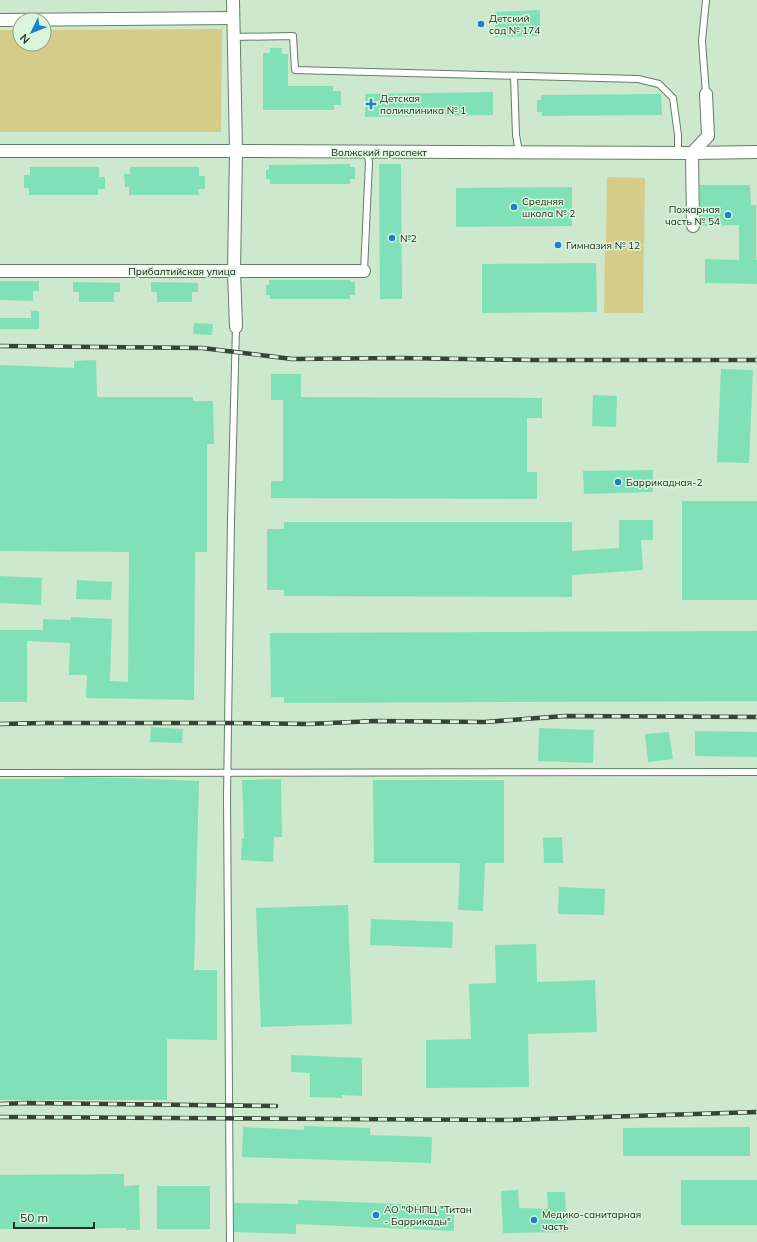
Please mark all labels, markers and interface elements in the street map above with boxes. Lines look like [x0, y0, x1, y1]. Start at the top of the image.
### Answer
north arrow [12, 12, 52, 52]
place label: Детский сад № 174 [489, 12, 540, 37]
marker: Детский сад № 174 [476, 19, 486, 29]
text: N [17, 31, 33, 47]
place label: Детская поликлиника № 1 [380, 92, 466, 117]
marker: Детская поликлиника № 1 [365, 98, 377, 110]
street label: Волжский проспект [331, 146, 427, 159]
place label: Средняя школа № 2 [522, 195, 575, 220]
marker: Средняя школа № 2 [509, 202, 519, 212]
place label: Пожарная часть № 54 [665, 203, 720, 228]
marker: Пожарная часть № 54 [723, 210, 733, 220]
place label: №2 [400, 232, 417, 245]
marker: №2 [387, 233, 397, 243]
place label: Гимназия № 12 [566, 239, 640, 252]
marker: Гимназия № 12 [553, 240, 563, 250]
street label: Прибалтийская улица [128, 265, 236, 278]
place label: Баррикадная-2 [626, 476, 702, 489]
marker: Баррикадная-2 [613, 477, 623, 487]
place label: АО "ФНПЦ "Титан - Баррикады" [384, 1203, 472, 1228]
scale bar [14, 1204, 94, 1230]
place label: Медико-санитарная часть [542, 1208, 641, 1233]
text: 50 m [20, 1210, 48, 1225]
marker: АО "ФНПЦ "Титан - Баррикады" [371, 1210, 381, 1220]
marker: Медико-санитарная часть [529, 1215, 539, 1225]

